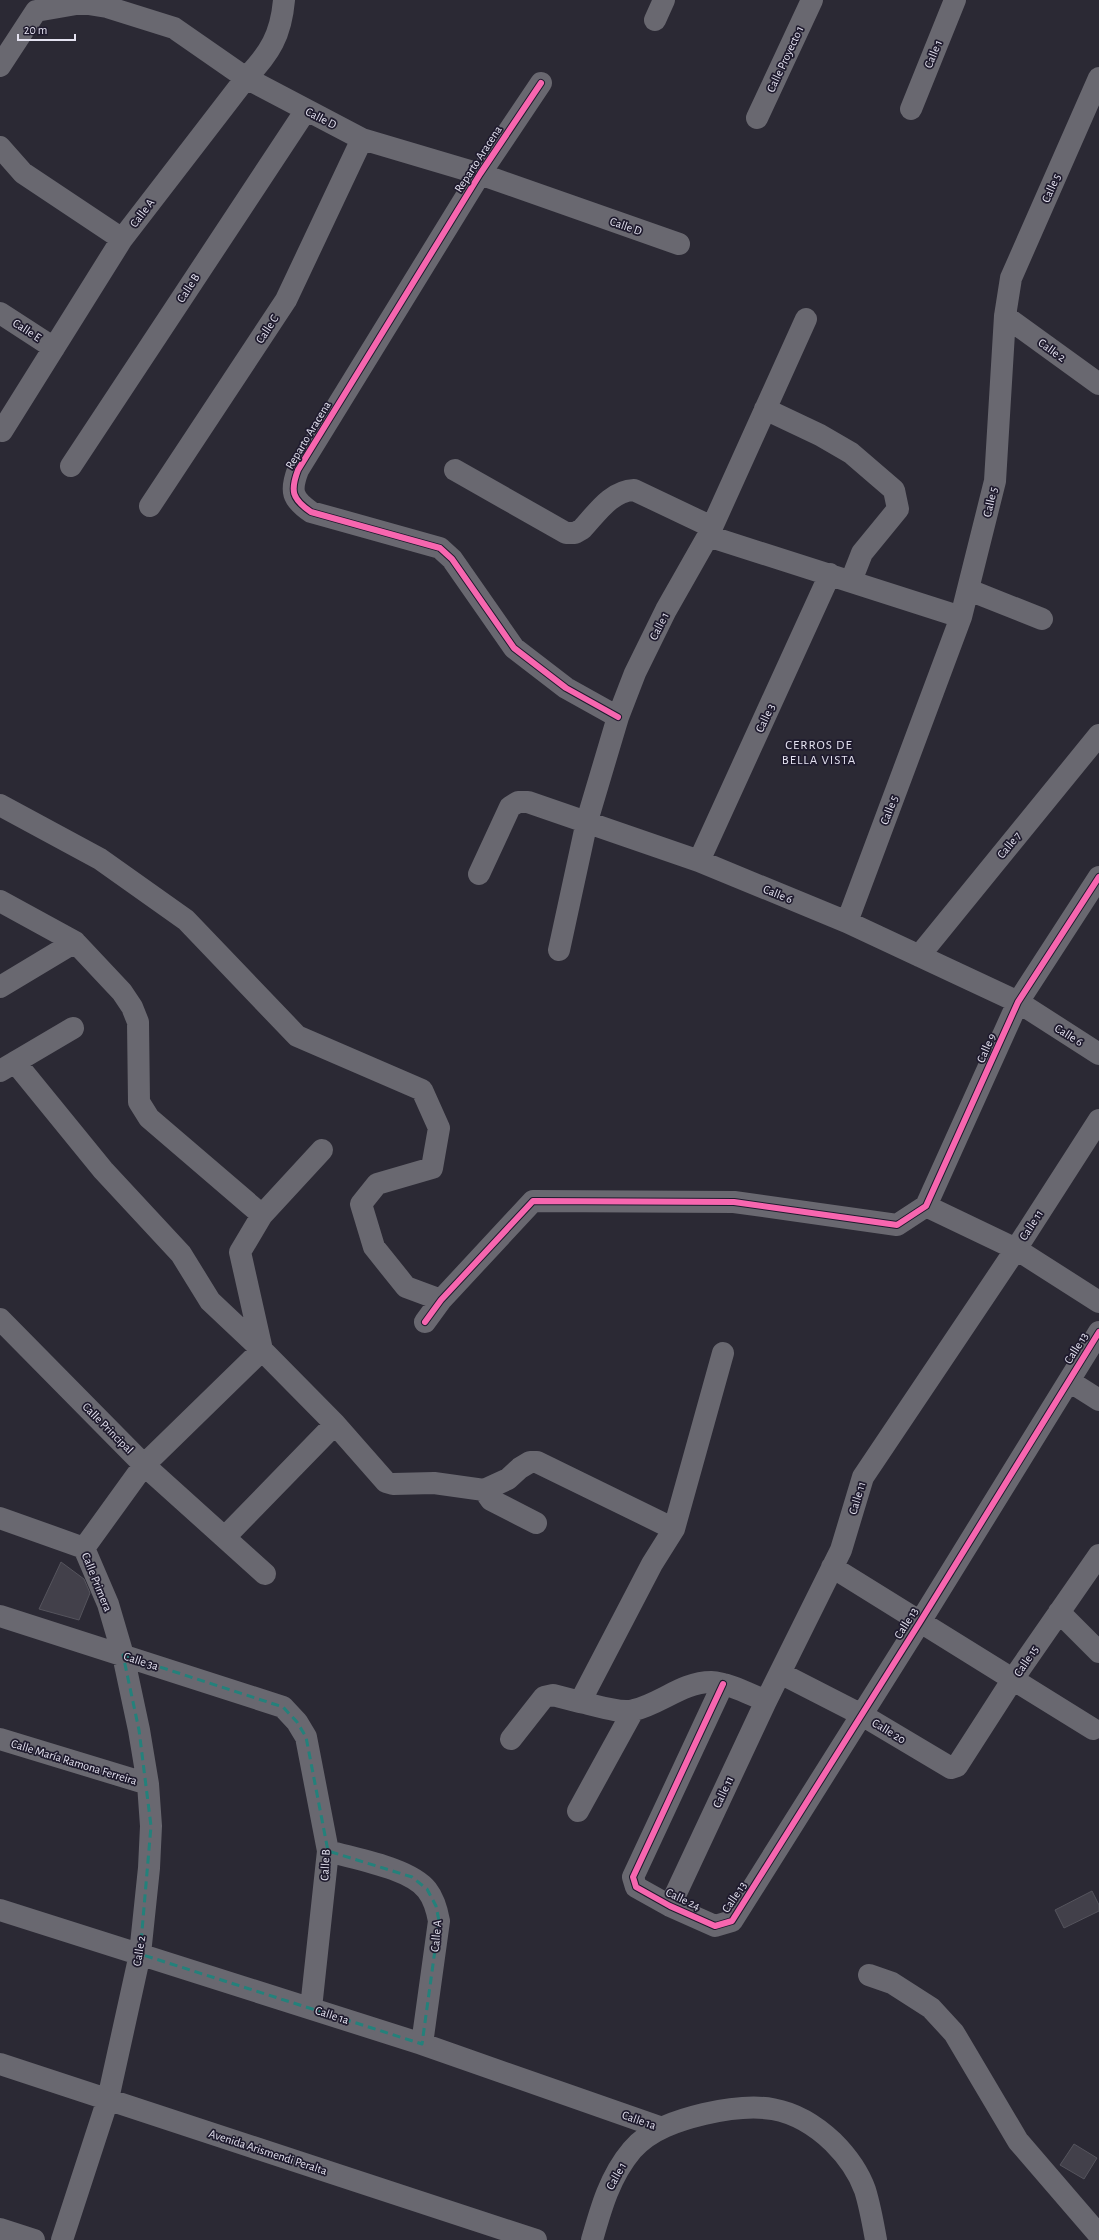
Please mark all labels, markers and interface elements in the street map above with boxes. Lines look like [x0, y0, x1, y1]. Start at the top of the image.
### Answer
scale bar [18, 16, 75, 42]
text: 20 m [24, 24, 47, 36]
street label: Calle Proyecto 1 [764, 24, 806, 94]
street label: Calle 1 [922, 38, 944, 70]
street label: Calle D [304, 105, 339, 131]
street label: Reparto Aracena [452, 123, 504, 194]
street label: Calle 5 [1039, 172, 1063, 204]
street label: Calle A [128, 197, 157, 229]
street label: Calle D [608, 215, 644, 237]
street label: Calle B [174, 271, 202, 305]
street label: Calle C [253, 313, 281, 345]
street label: Calle E [11, 317, 43, 344]
street label: Calle 2 [1036, 336, 1068, 364]
street label: Reparto Aracena [283, 399, 333, 471]
street label: Calle 5 [981, 486, 999, 518]
street label: Calle 1 [647, 610, 671, 642]
street label: Calle 3 [753, 702, 777, 734]
district label: CERROS DE BELLA VISTA [782, 739, 856, 767]
street label: Calle 5 [878, 794, 900, 826]
street label: Calle 7 [995, 829, 1023, 861]
street label: Calle 6 [761, 883, 795, 905]
street label: Calle 6 [1053, 1022, 1086, 1048]
street label: Calle 9 [974, 1031, 998, 1065]
street label: Calle 11 [1017, 1208, 1045, 1242]
street label: Calle 13 [1062, 1330, 1090, 1366]
street label: Calle Principal [80, 1400, 136, 1456]
street label: Calle 11 [846, 1480, 868, 1516]
street label: Calle Primera [80, 1551, 114, 1614]
street label: Calle 13 [892, 1605, 920, 1641]
street label: Calle 15 [1011, 1643, 1041, 1679]
street label: Calle 3a [122, 1650, 160, 1672]
street label: Calle 20 [870, 1716, 908, 1746]
street label: Calle María Ramona Ferreira [10, 1737, 139, 1787]
street label: Calle 11 [710, 1774, 736, 1810]
street label: Calle B [318, 1849, 332, 1881]
street label: Calle 13 [719, 1879, 749, 1915]
street label: Calle 24 [664, 1886, 702, 1912]
street label: Calle A [429, 1919, 443, 1953]
street label: Calle 2 [131, 1934, 147, 1967]
street label: Calle 1a [314, 2004, 351, 2026]
street label: Calle 1a [621, 2109, 658, 2132]
street label: Avenida Arismendi Peralta [207, 2127, 329, 2177]
street label: Calle 1 [604, 2160, 628, 2192]

